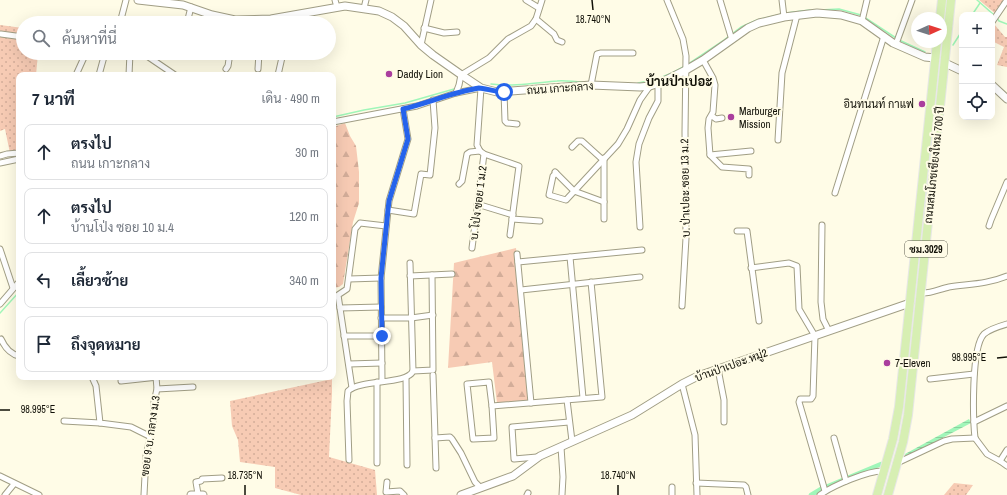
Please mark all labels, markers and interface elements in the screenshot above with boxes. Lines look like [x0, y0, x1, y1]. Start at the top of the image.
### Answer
north arrow [911, 12, 947, 48]
map controls [959, 12, 995, 120]
button: + [959, 12, 995, 48]
text: 18.740°N [576, 13, 611, 26]
search box [16, 16, 336, 60]
icon: search [30, 27, 52, 49]
text: ค้นหาที่นี่ [62, 28, 117, 49]
button: − [959, 48, 995, 84]
place label: Daddy Lion [397, 67, 443, 81]
marker: Daddy Lion [384, 69, 394, 79]
district label: บ้านป่าเปอะ [646, 73, 712, 90]
street label: ถนน เกาะกลาง [526, 79, 594, 97]
route start [495, 83, 513, 101]
button: locate [959, 84, 995, 120]
text: 7 นาที [32, 87, 75, 110]
text: เดิน · 490 m [261, 90, 320, 107]
place label: อินทนนท์ กาแฟ [844, 96, 914, 111]
marker: อินทนนท์ กาแฟ [917, 99, 927, 109]
place label: Marburger Mission [739, 104, 781, 131]
street label: ถนนสมโภชเชียงใหม่ 700 ปี [920, 106, 947, 224]
marker: Marburger Mission [726, 112, 736, 122]
text: ตรงไป [71, 133, 112, 154]
street label: บ. ป่าเปอะ ซอย 13 ม.2 [677, 138, 693, 238]
icon: ahead [33, 141, 55, 163]
text: 30 m [295, 144, 319, 161]
text: ถนน เกาะกลาง [71, 155, 150, 172]
street label: บ. โป่ง ซอย 1 ม.2 [466, 165, 490, 241]
text: ตรงไป [71, 197, 112, 218]
icon: ahead [33, 205, 55, 227]
text: 120 m [289, 208, 319, 225]
text: บ้านโป่ง ซอย 10 ม.4 [71, 219, 174, 236]
road number: ชม.3029 [905, 241, 947, 257]
icon: left [33, 269, 55, 291]
text: เลี้ยวซ้าย [71, 270, 128, 291]
text: 340 m [289, 272, 319, 289]
route end [373, 327, 391, 345]
icon: arrive [33, 333, 55, 355]
text: ถึงจุดหมาย [71, 334, 141, 355]
street label: บ้านป่าเปอะ หมู่2 [693, 345, 770, 386]
text: 98.995°E [952, 351, 986, 364]
place label: 7-Eleven [895, 356, 931, 370]
marker: 7-Eleven [882, 358, 892, 368]
street label: ฃอย 9 บ. กลาง ม.3 [137, 395, 163, 477]
text: 98.995°E [21, 403, 55, 416]
text: 18.735°N [228, 469, 263, 482]
text: 18.740°N [601, 469, 636, 482]

